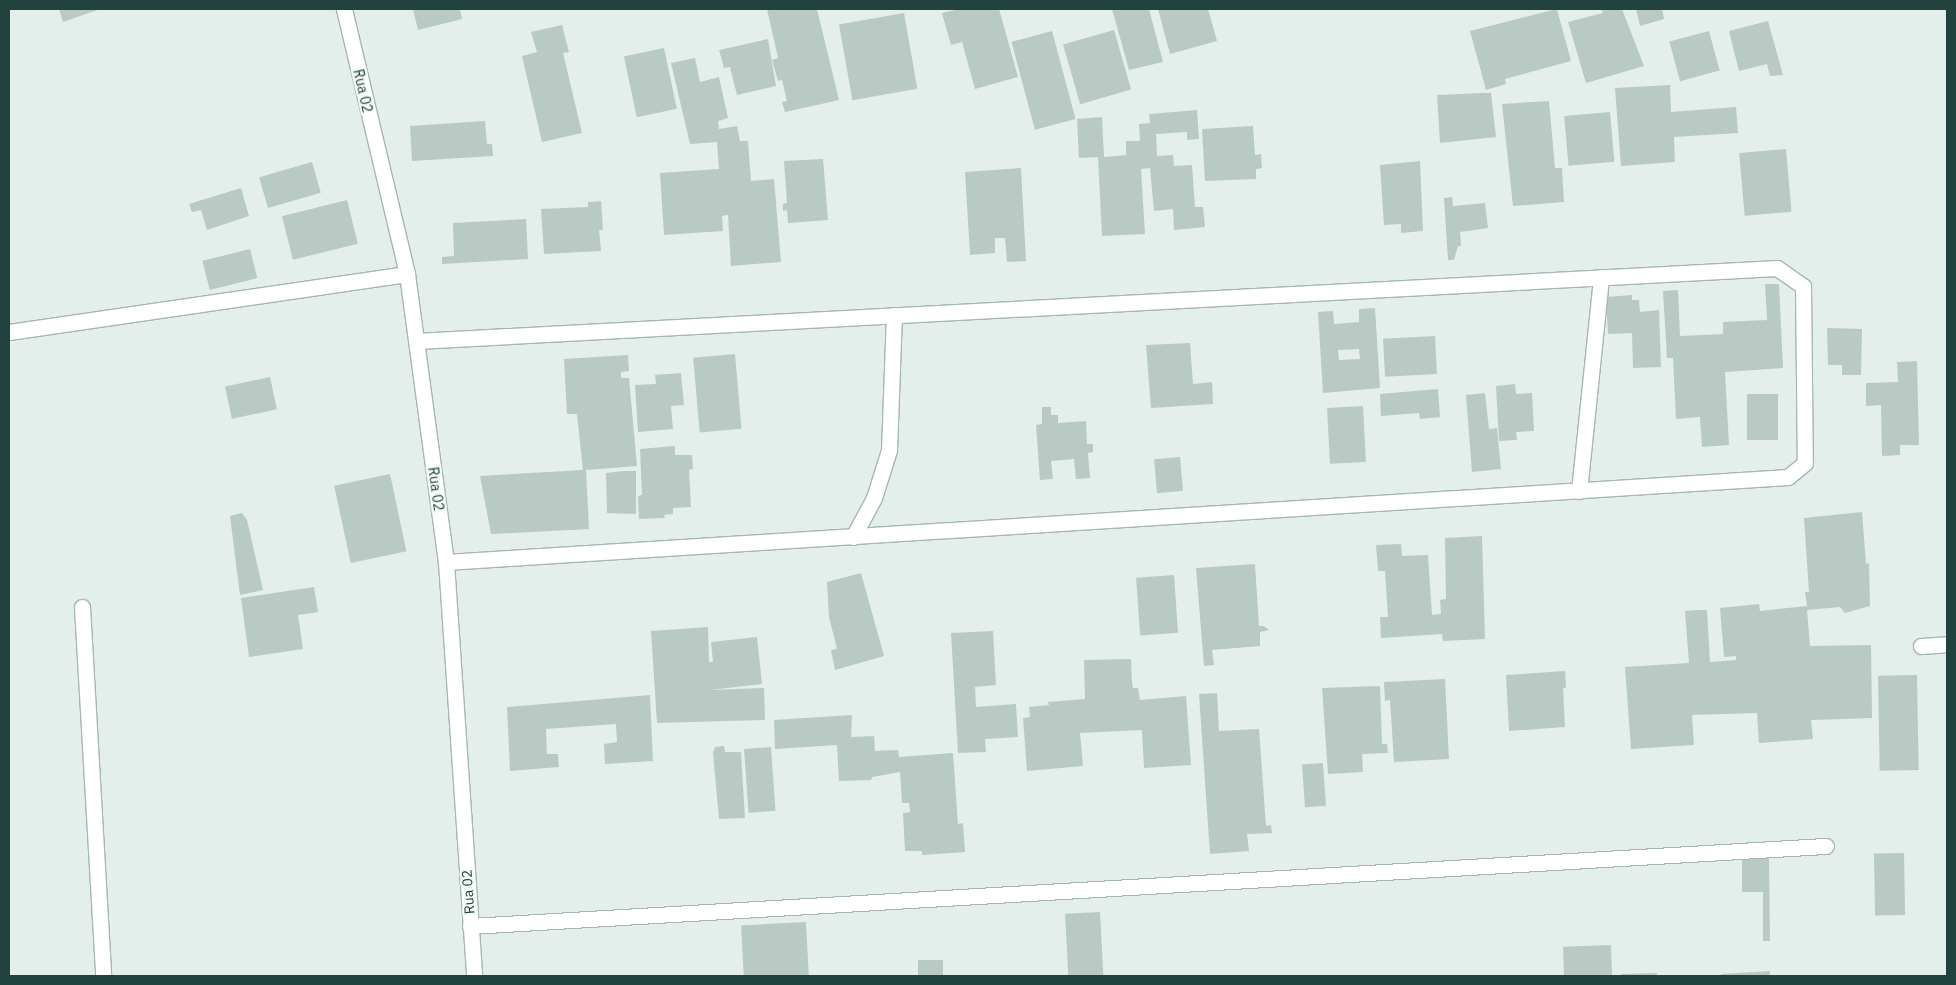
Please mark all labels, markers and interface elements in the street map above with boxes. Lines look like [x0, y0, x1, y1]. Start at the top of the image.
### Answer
street label: Rua 02 [350, 67, 376, 115]
street label: Rua 02 [425, 466, 447, 512]
street label: Rua 02 [458, 869, 478, 915]

